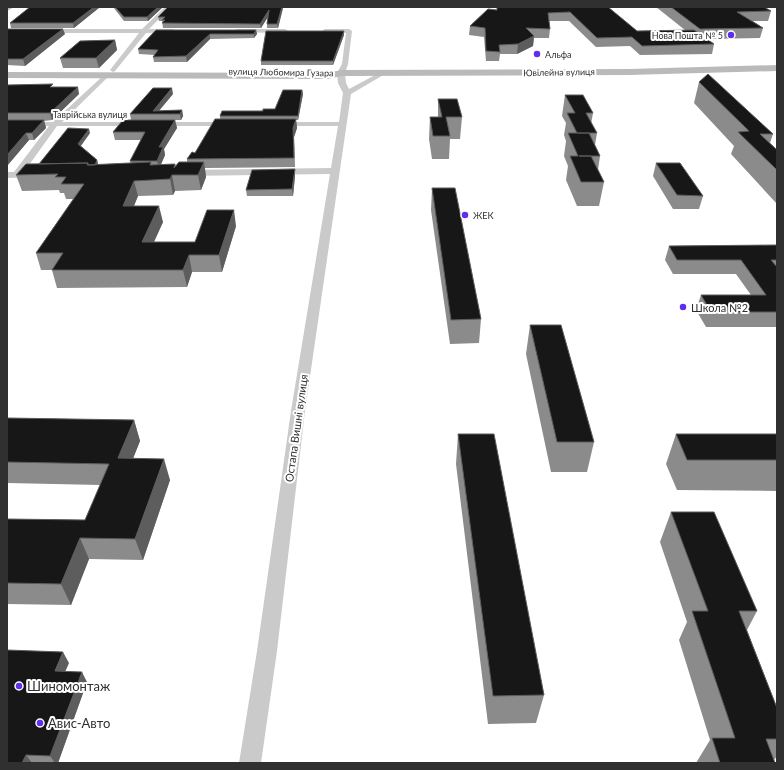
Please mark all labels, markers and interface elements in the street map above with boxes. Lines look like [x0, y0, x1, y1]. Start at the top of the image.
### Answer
place label: Нова Пошта № 5 [652, 30, 723, 41]
marker: Нова Пошта № 5 [726, 30, 736, 40]
marker: Альфа [532, 49, 542, 59]
place label: Альфа [545, 49, 572, 60]
street label: вулиця Любомира Гузара [228, 66, 334, 78]
street label: Ювілейна вулиця [523, 66, 595, 78]
street label: Таврійська вулиця [53, 109, 127, 120]
marker: ЖЕК [460, 210, 470, 220]
place label: ЖЕК [473, 210, 494, 221]
place label: Школа №2 [691, 301, 748, 314]
marker: Школа №2 [678, 302, 688, 312]
street label: Остапа Вишні вулиця [282, 373, 310, 483]
place label: Шиномонтаж [27, 678, 111, 694]
marker: Шиномонтаж [14, 681, 24, 691]
place label: Авис-Авто [48, 715, 110, 731]
marker: Авис-Авто [35, 718, 45, 728]

